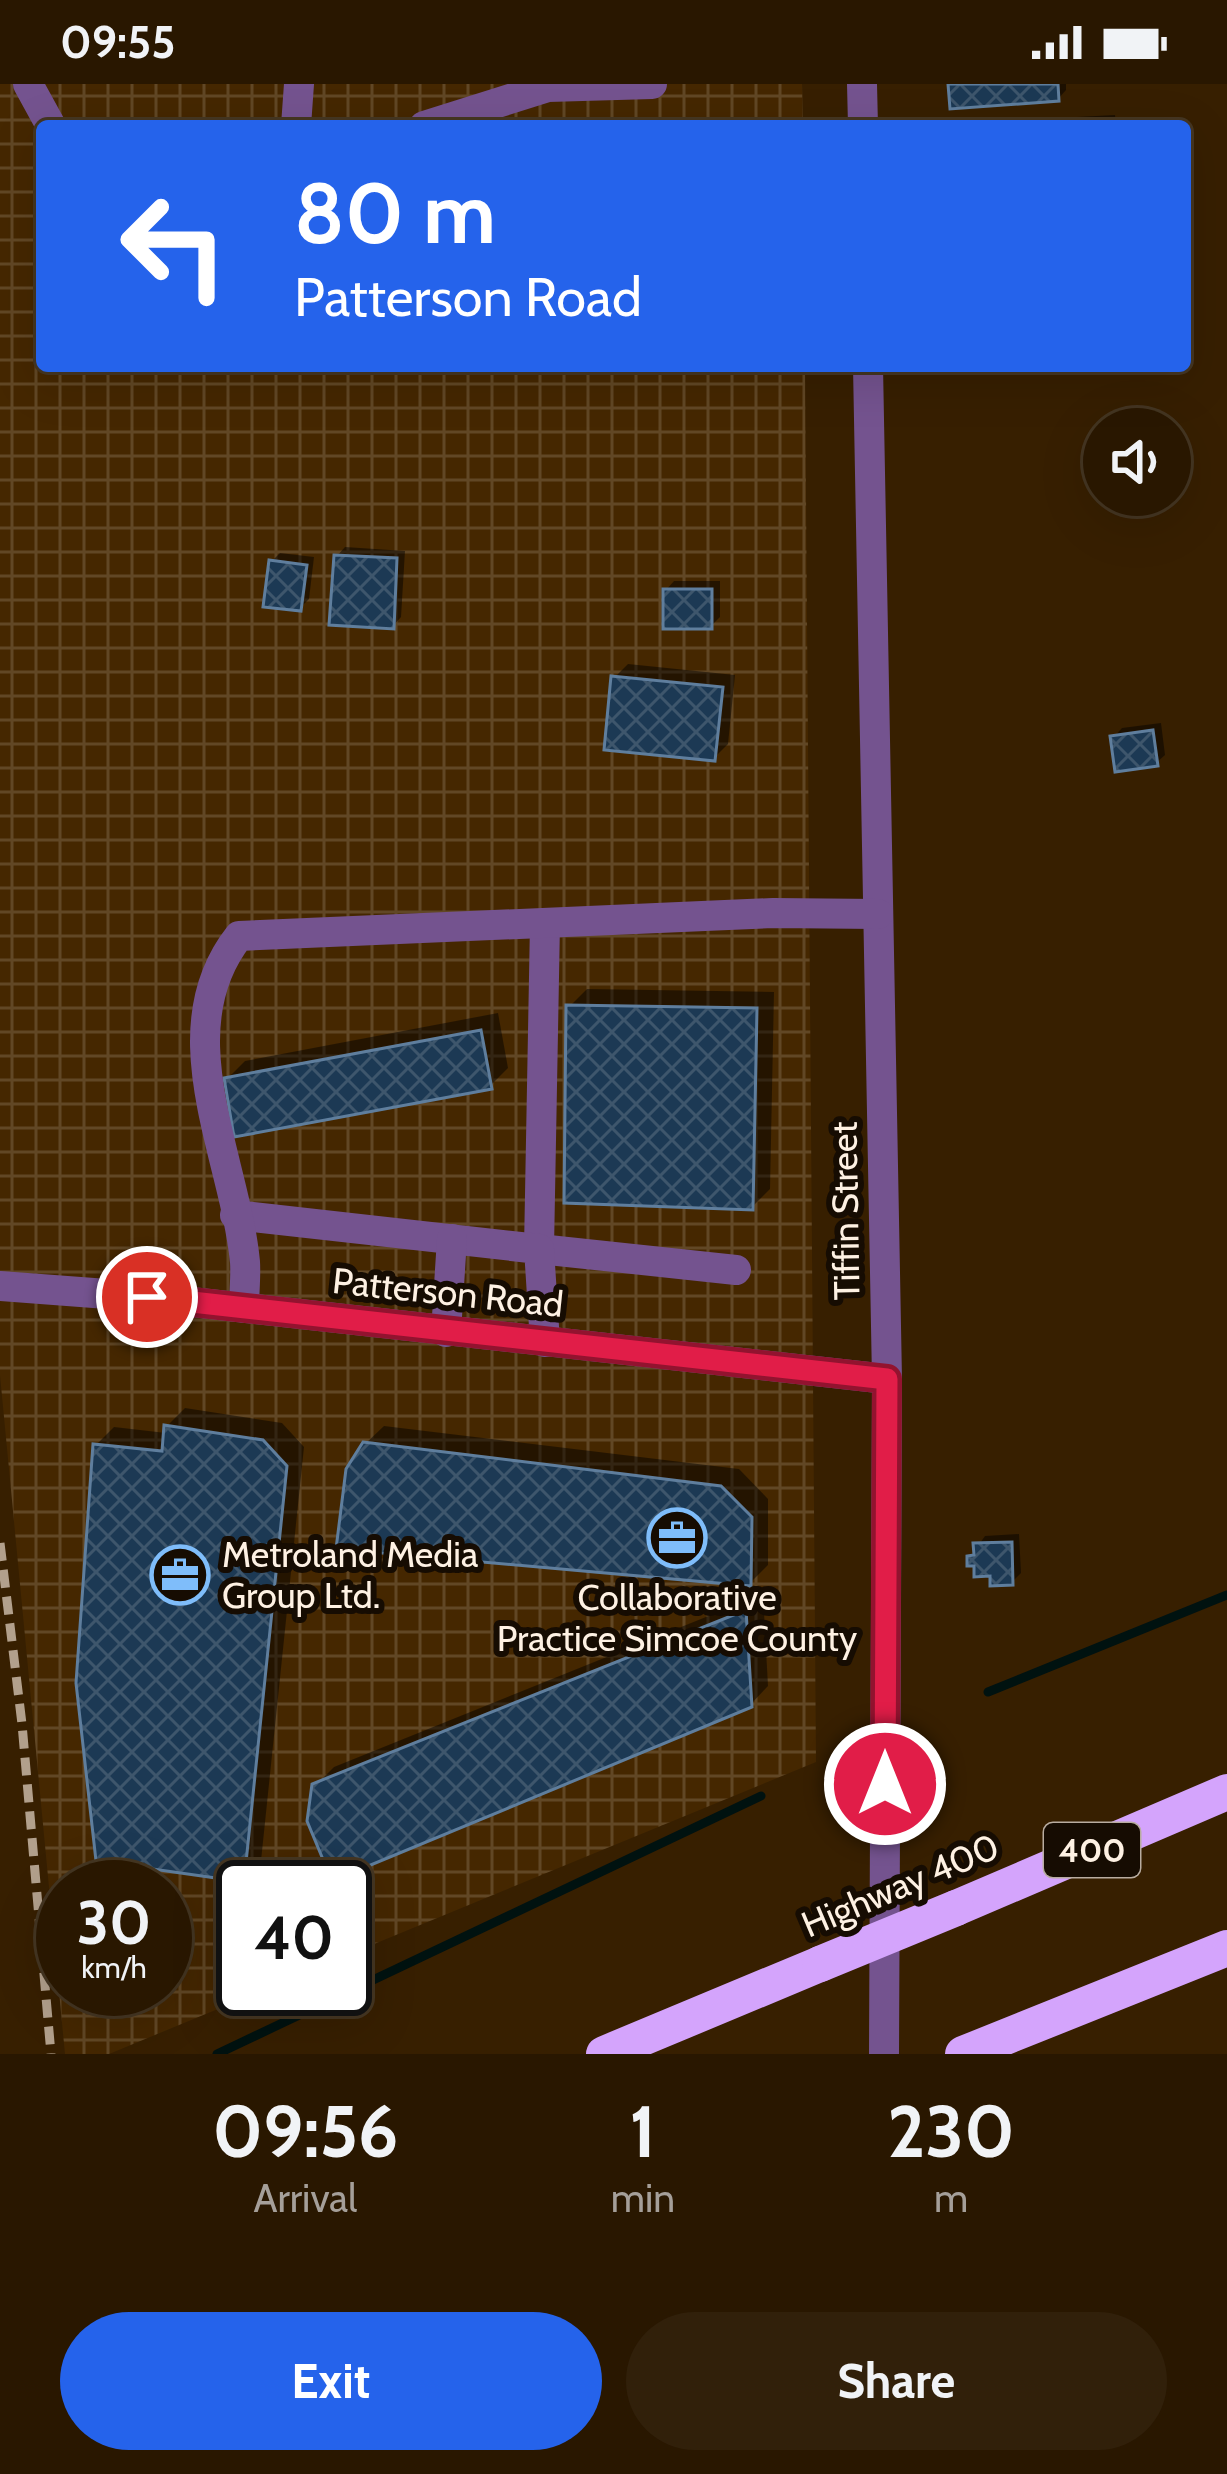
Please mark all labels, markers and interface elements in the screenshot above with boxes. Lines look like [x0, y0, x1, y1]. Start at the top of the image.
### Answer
text: 09:55 [60, 15, 175, 69]
text: 80 m [294, 162, 496, 264]
icon: left [96, 168, 252, 324]
text: Patterson Road [294, 264, 642, 330]
map controls [1083, 408, 1191, 516]
button: sound [1083, 408, 1191, 516]
street label: Tiffin Street [821, 1121, 869, 1301]
pin [96, 1246, 198, 1348]
street label: Patterson Road [330, 1258, 566, 1326]
icon: arrive [114, 1264, 180, 1330]
office icon: Collaborative Practice Simcoe County [646, 1507, 708, 1569]
place label: Metroland Media Group Ltd. [222, 1532, 478, 1617]
office icon: Metroland Media Group Ltd. [149, 1544, 211, 1606]
place label: Collaborative Practice Simcoe County [497, 1575, 857, 1660]
position arrow [822, 1721, 948, 1847]
road number: 400 [1044, 1823, 1140, 1877]
street label: Highway 400 [795, 1824, 1005, 1946]
speed limit sign: 40 [216, 1860, 372, 2016]
text: 30 [77, 1886, 151, 1959]
text: km/h [81, 1949, 147, 1986]
text: 09:56 [212, 2088, 399, 2175]
text: 1 [630, 2088, 656, 2175]
text: 230 [887, 2088, 1015, 2175]
text: Arrival [253, 2174, 357, 2222]
text: min [611, 2174, 675, 2222]
text: m [934, 2174, 968, 2222]
button: Exit [60, 2312, 602, 2450]
button: Share [626, 2312, 1167, 2450]

